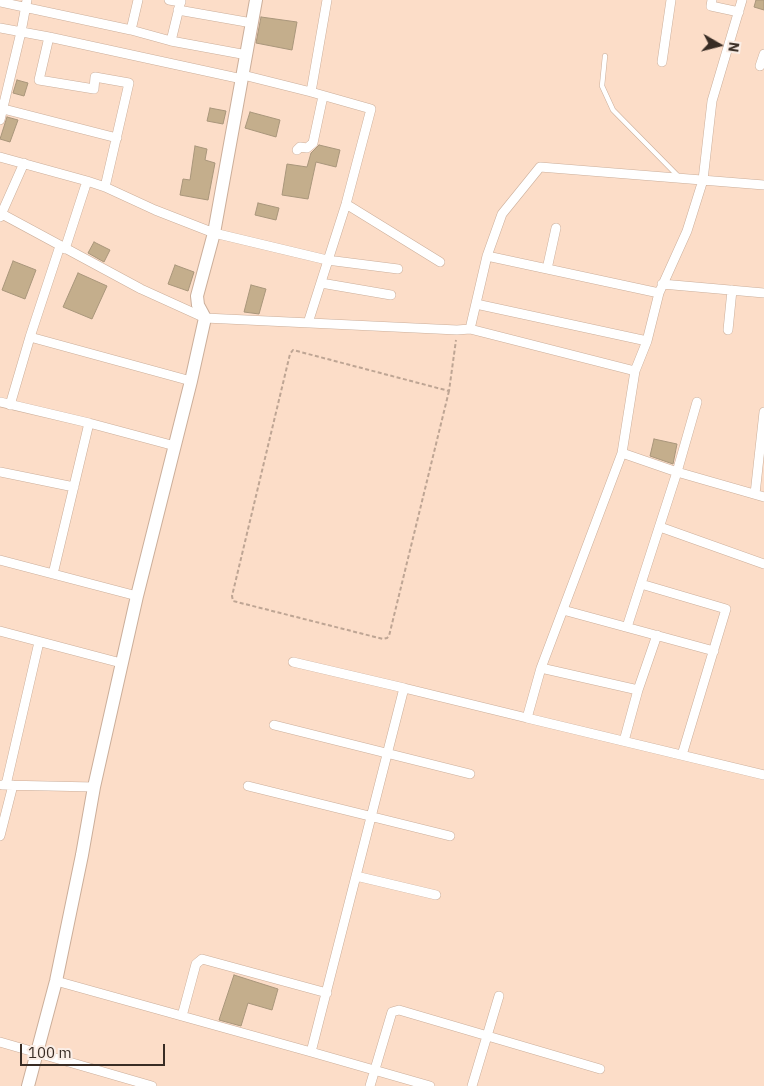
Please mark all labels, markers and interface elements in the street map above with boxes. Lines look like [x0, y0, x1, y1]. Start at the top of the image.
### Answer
north arrow [694, 20, 744, 70]
text: N [724, 41, 743, 53]
scale bar [22, 1034, 168, 1066]
text: 100 m [28, 1043, 72, 1062]

